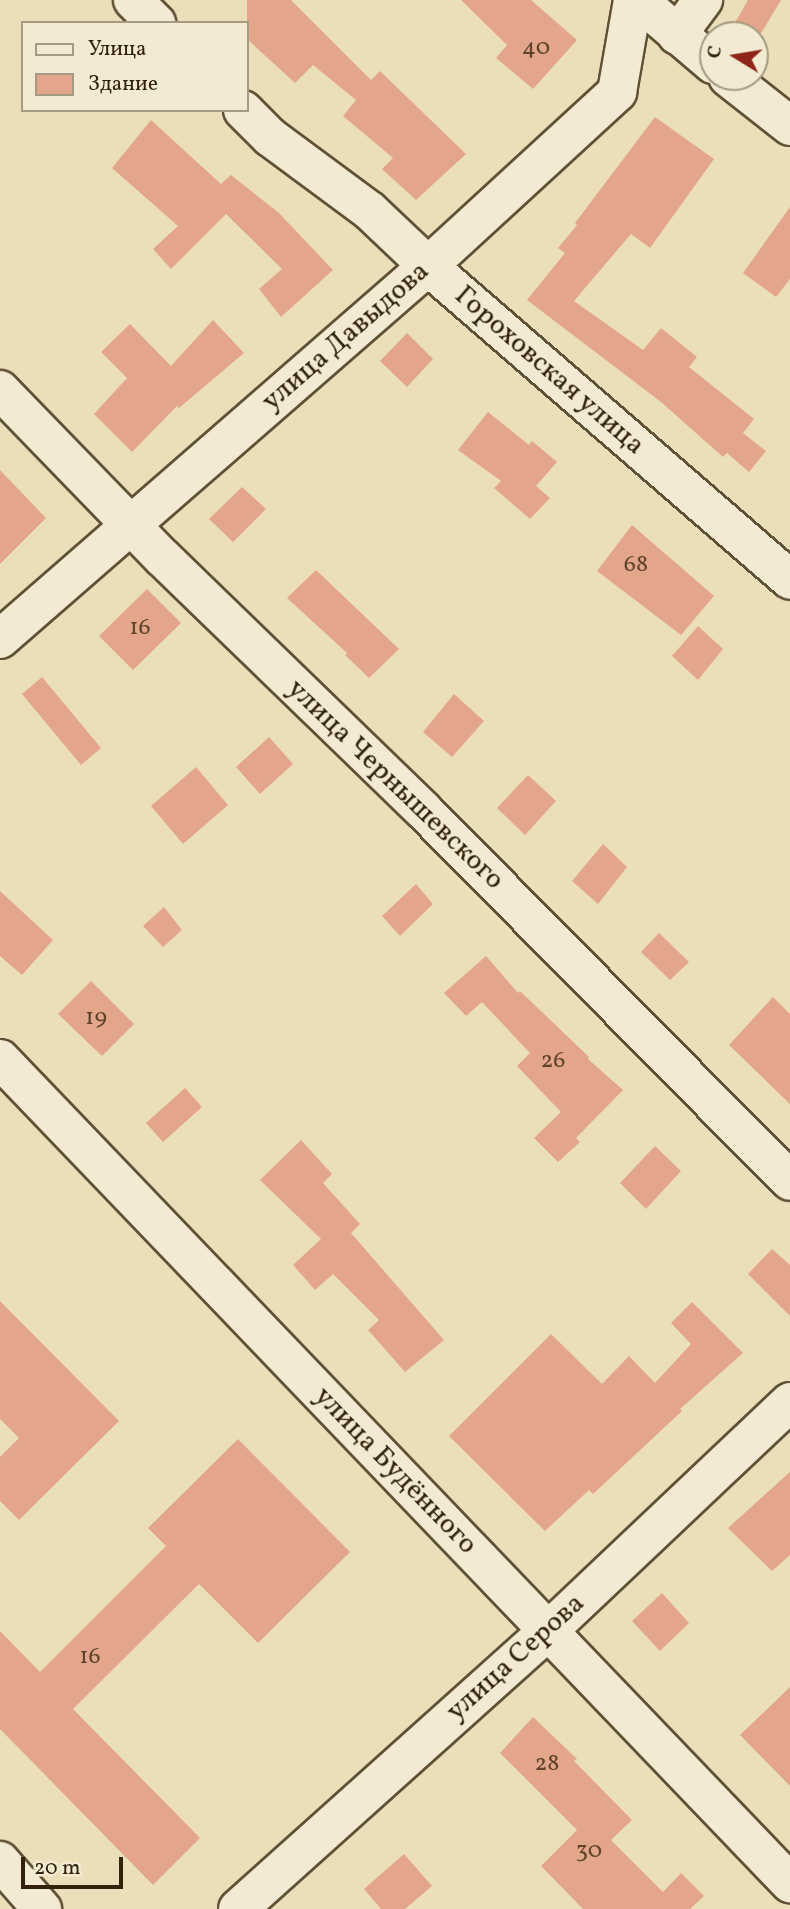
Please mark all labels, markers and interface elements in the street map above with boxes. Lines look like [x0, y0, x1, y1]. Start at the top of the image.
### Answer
legend [21, 21, 248, 112]
north arrow [699, 21, 769, 91]
text: Улица [88, 35, 146, 64]
house number: 40 [522, 35, 550, 63]
text: С [701, 44, 729, 61]
text: Здание [88, 70, 158, 99]
street label: улица Давыдова [255, 255, 437, 419]
street label: Гороховская улица [447, 279, 651, 463]
house number: 68 [624, 552, 648, 580]
house number: 16 [129, 615, 151, 643]
street label: улица Чернышевского [279, 673, 511, 897]
house number: 19 [85, 1005, 107, 1033]
house number: 26 [540, 1048, 566, 1076]
street label: улица Будённого [306, 1380, 484, 1562]
street label: улица Серова [440, 1587, 592, 1729]
house number: 16 [79, 1644, 101, 1672]
house number: 28 [534, 1751, 560, 1779]
house number: 30 [576, 1838, 602, 1866]
scale bar [24, 1842, 126, 1886]
text: 20 m [34, 1854, 80, 1883]

